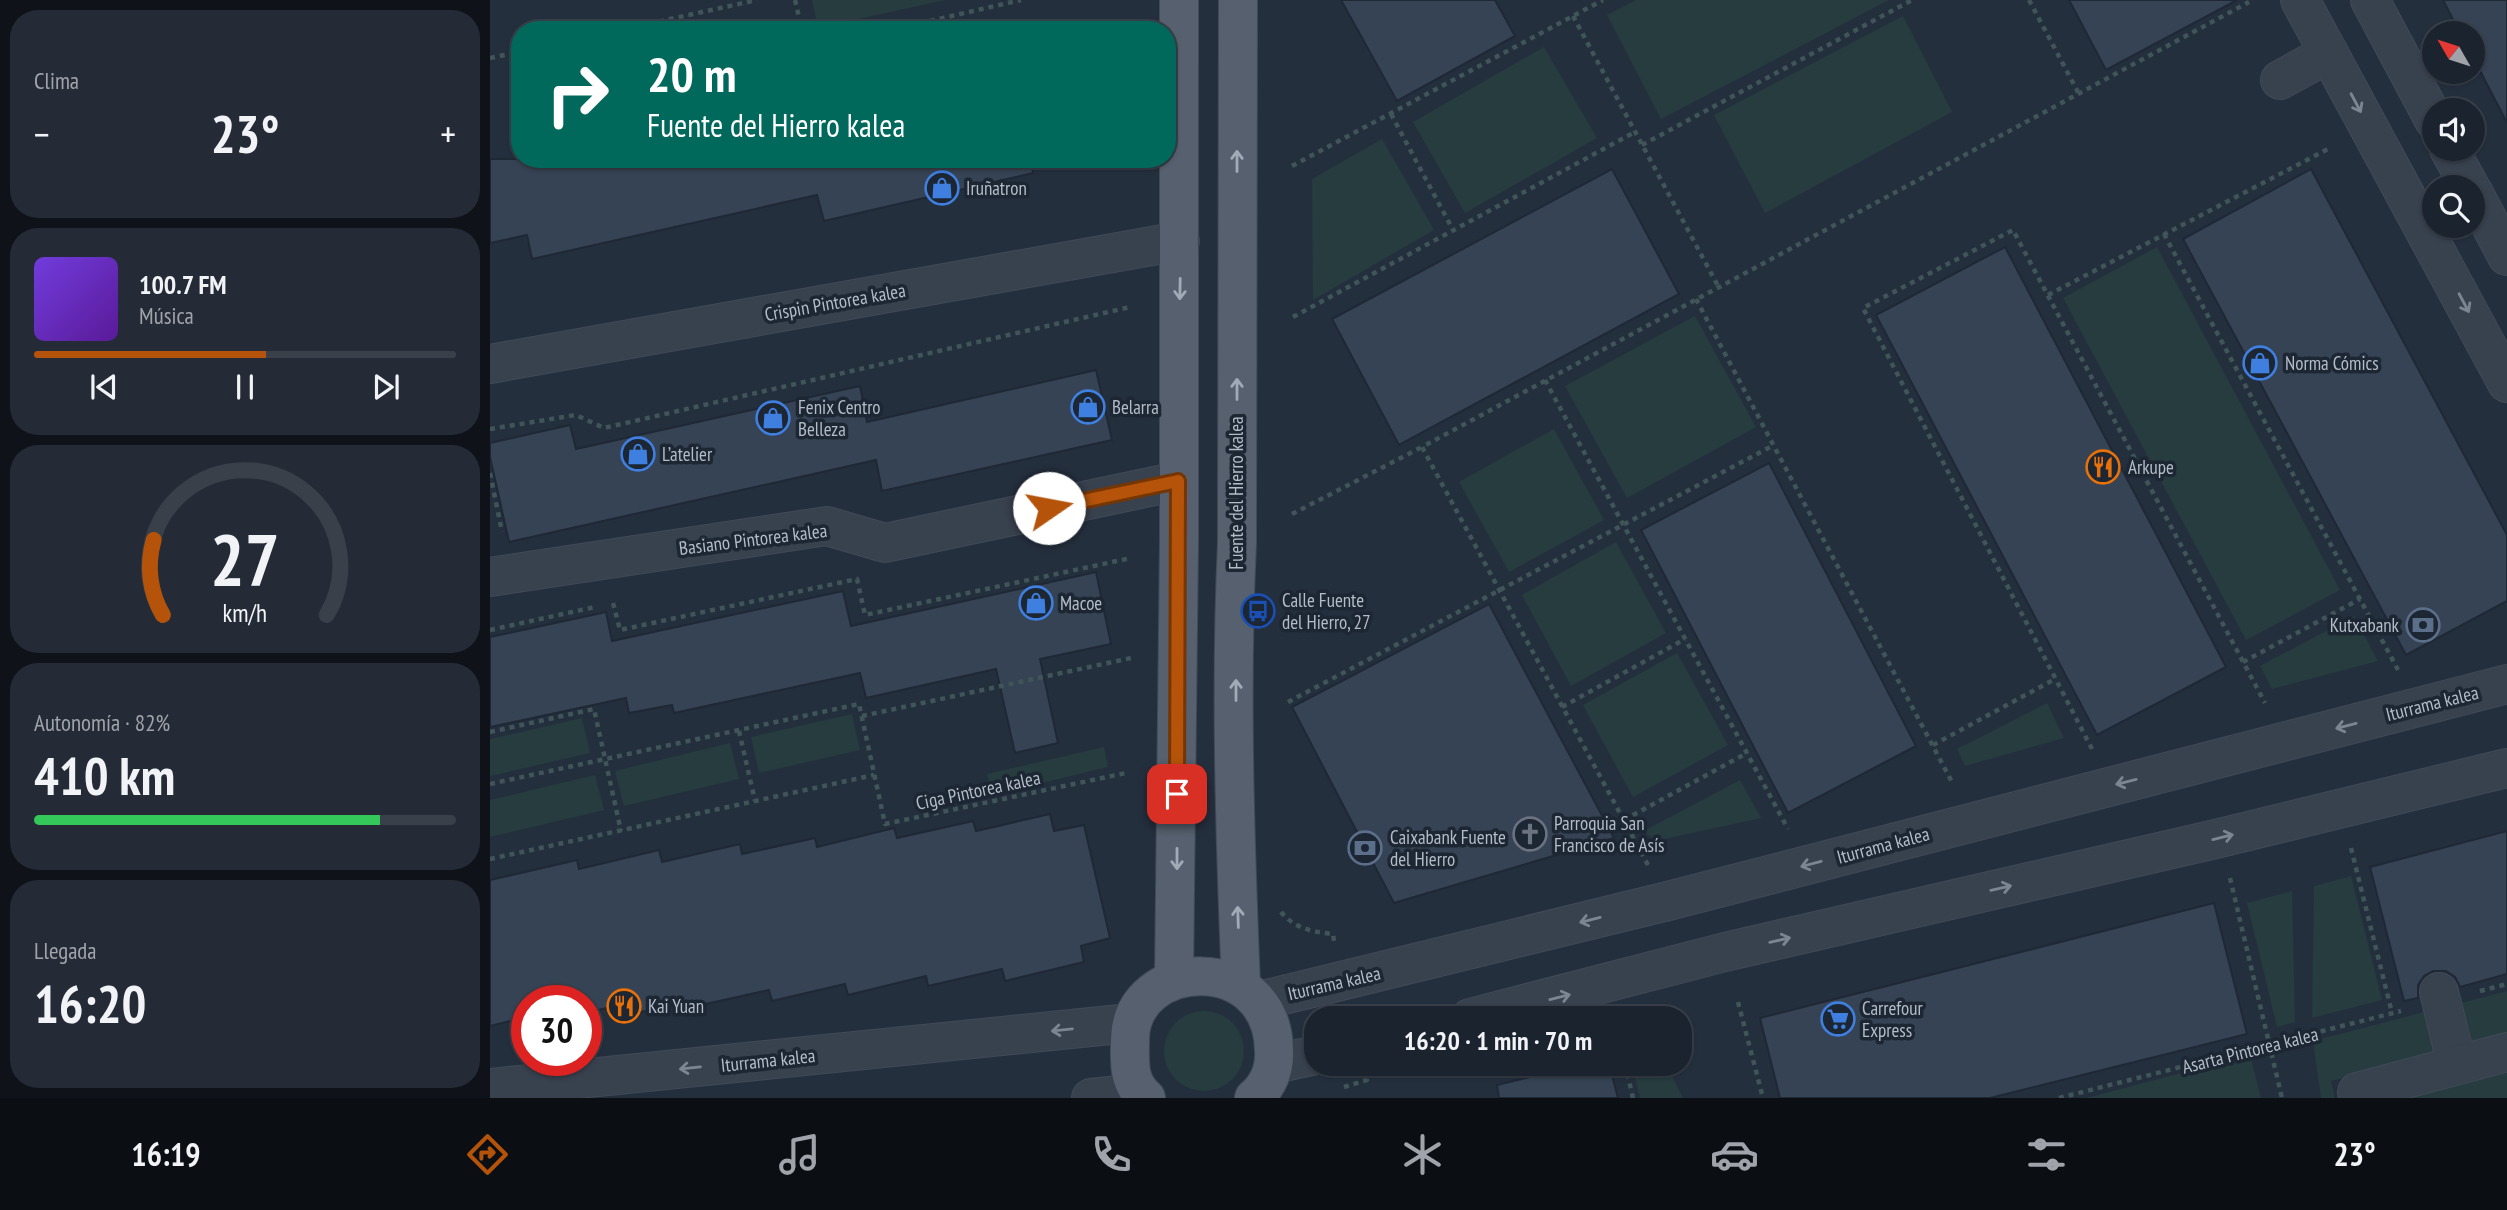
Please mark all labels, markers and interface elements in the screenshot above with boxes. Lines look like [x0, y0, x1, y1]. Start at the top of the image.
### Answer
north arrow [2422, 21, 2485, 84]
map controls [2422, 21, 2485, 238]
text: 20 m [647, 42, 736, 106]
icon: right [532, 49, 623, 140]
text: Clima [34, 66, 79, 95]
one-way arrow [2350, 92, 2363, 113]
button: sound [2422, 98, 2485, 161]
text: 23° [211, 100, 279, 167]
text: Fuente del Hierro kalea [647, 104, 905, 146]
text: − [34, 109, 50, 158]
text: + [440, 109, 456, 158]
one-way arrow [1230, 150, 1244, 173]
shop icon: Iruñatron [923, 169, 961, 207]
button: search [2422, 175, 2485, 238]
place label: Iruñatron [966, 176, 1027, 200]
text: 100.7 FM [139, 268, 227, 301]
one-way arrow [1173, 277, 1187, 300]
street label: Crispin Pintorea kalea [763, 278, 907, 326]
one-way arrow [2458, 292, 2471, 313]
text: Música [139, 301, 194, 330]
shop icon: Norma Cómics [2241, 344, 2279, 382]
place label: Norma Cómics [2285, 351, 2379, 375]
icon: previous [85, 368, 123, 406]
icon: pause [226, 368, 264, 406]
icon: next [367, 368, 405, 406]
one-way arrow [1230, 378, 1244, 401]
shop icon: Belarra [1069, 388, 1107, 426]
place label: Fenix Centro Belleza [798, 395, 881, 441]
place label: Belarra [1112, 395, 1159, 419]
shop icon: Fenix Centro Belleza [754, 399, 792, 437]
street label: Fuente del Hierro kalea [1224, 416, 1248, 570]
shop icon: L’atelier [619, 435, 657, 473]
place label: L’atelier [662, 442, 713, 466]
restaurant icon: Arkupe [2084, 448, 2122, 486]
place label: Arkupe [2128, 455, 2174, 479]
position arrow [1012, 471, 1086, 545]
text: 27 [210, 511, 280, 605]
street label: Basiano Pintorea kalea [678, 518, 828, 560]
shop icon: Macoe [1017, 584, 1055, 622]
place label: Calle Fuente del Hierro, 27 [1282, 588, 1371, 634]
place label: Macoe [1060, 591, 1102, 615]
bus stop icon: Calle Fuente del Hierro, 27 [1239, 592, 1277, 630]
text: km/h [223, 597, 267, 629]
bank icon: Kutxabank [2404, 606, 2442, 644]
place label: Kutxabank [2330, 613, 2400, 637]
one-way arrow [1229, 679, 1242, 702]
street label: Iturrama kalea [2383, 680, 2481, 726]
text: Autonomía · 82% [34, 708, 170, 737]
one-way arrow [2335, 720, 2357, 733]
text: 410 km [34, 742, 175, 809]
pin [1147, 764, 1207, 824]
street label: Ciga Pintorea kalea [914, 765, 1042, 815]
icon: arrive [1158, 775, 1196, 813]
one-way arrow [2115, 776, 2138, 789]
place label: Parroquia San Francisco de Asís [1554, 811, 1665, 857]
church icon: Parroquia San Francisco de Asís [1511, 815, 1549, 853]
street label: Iturrama kalea [1834, 821, 1932, 869]
place label: Caixabank Fuente del Hierro [1390, 825, 1506, 871]
bank icon: Caixabank Fuente del Hierro [1346, 829, 1384, 867]
one-way arrow [2211, 830, 2234, 843]
one-way arrow [1170, 847, 1183, 870]
one-way arrow [1800, 858, 1822, 871]
one-way arrow [1989, 881, 2012, 894]
one-way arrow [1232, 906, 1245, 929]
one-way arrow [1579, 914, 1602, 927]
one-way arrow [1768, 932, 1791, 946]
text: Llegada [34, 936, 97, 965]
street label: Iturrama kalea [1285, 961, 1383, 1005]
text: 16:20 [34, 970, 146, 1037]
speed limit sign: 30 [511, 985, 602, 1076]
restaurant icon: Kai Yuan [605, 987, 643, 1025]
one-way arrow [1548, 989, 1571, 1003]
place label: Kai Yuan [648, 994, 704, 1018]
place label: Carrefour Express [1862, 996, 1923, 1042]
supermarket icon: Carrefour Express [1819, 1000, 1857, 1038]
street label: Asarta Pintorea kalea [2179, 1021, 2321, 1079]
one-way arrow [1052, 1024, 1074, 1037]
text: 16:20 · 1 min · 70 m [1404, 1024, 1592, 1057]
street label: Iturrama kalea [720, 1043, 816, 1077]
one-way arrow [679, 1062, 702, 1075]
icon: directions [463, 1130, 512, 1179]
icon: music [775, 1130, 824, 1179]
icon: phone [1087, 1130, 1136, 1179]
icon: climate [1398, 1130, 1447, 1179]
icon: car [1710, 1130, 1759, 1179]
icon: filters [2022, 1130, 2071, 1179]
text: 16:19 [131, 1133, 201, 1175]
text: 23° [2333, 1133, 2376, 1175]

